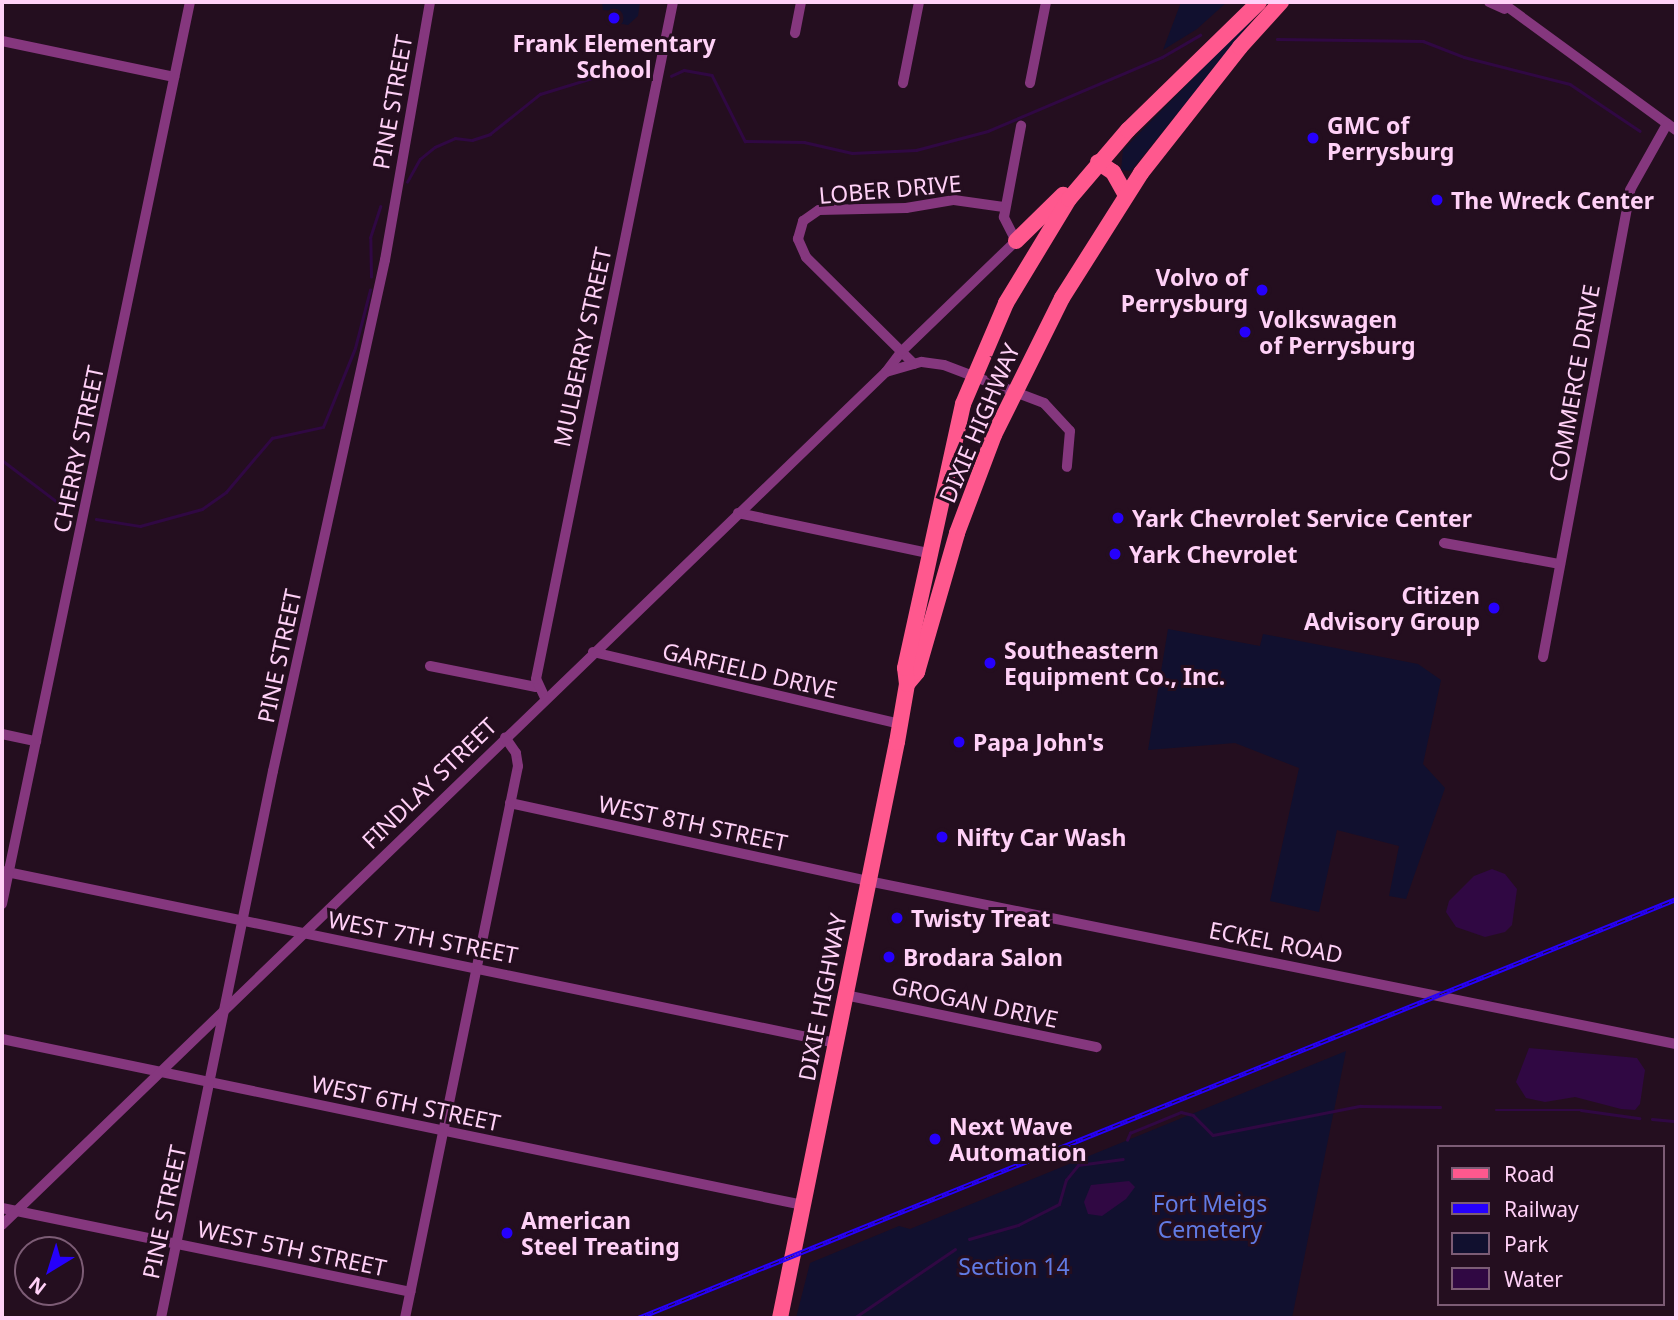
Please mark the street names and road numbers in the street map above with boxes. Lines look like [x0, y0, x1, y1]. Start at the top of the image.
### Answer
street label: PINE STREET [367, 33, 417, 171]
street label: LOBER DRIVE [818, 169, 962, 209]
street label: MULBERRY STREET [547, 245, 617, 449]
street label: COMMERCE DRIVE [1543, 282, 1605, 484]
street label: DIXIE HIGHWAY [933, 339, 1025, 507]
street label: CHERRY STREET [47, 363, 109, 535]
street label: PINE STREET [251, 587, 307, 725]
street label: GARFIELD DRIVE [660, 636, 840, 704]
street label: FINDLAY STREET [356, 712, 502, 854]
street label: WEST 8TH STREET [596, 789, 790, 857]
street label: WEST 7TH STREET [326, 905, 520, 969]
street label: DIXIE HIGHWAY [792, 911, 852, 1083]
street label: ECKEL ROAD [1207, 916, 1345, 968]
street label: GROGAN DRIVE [889, 971, 1061, 1033]
street label: WEST 6TH STREET [309, 1069, 503, 1137]
street label: PINE STREET [136, 1143, 192, 1281]
street label: WEST 5TH STREET [195, 1214, 389, 1282]

